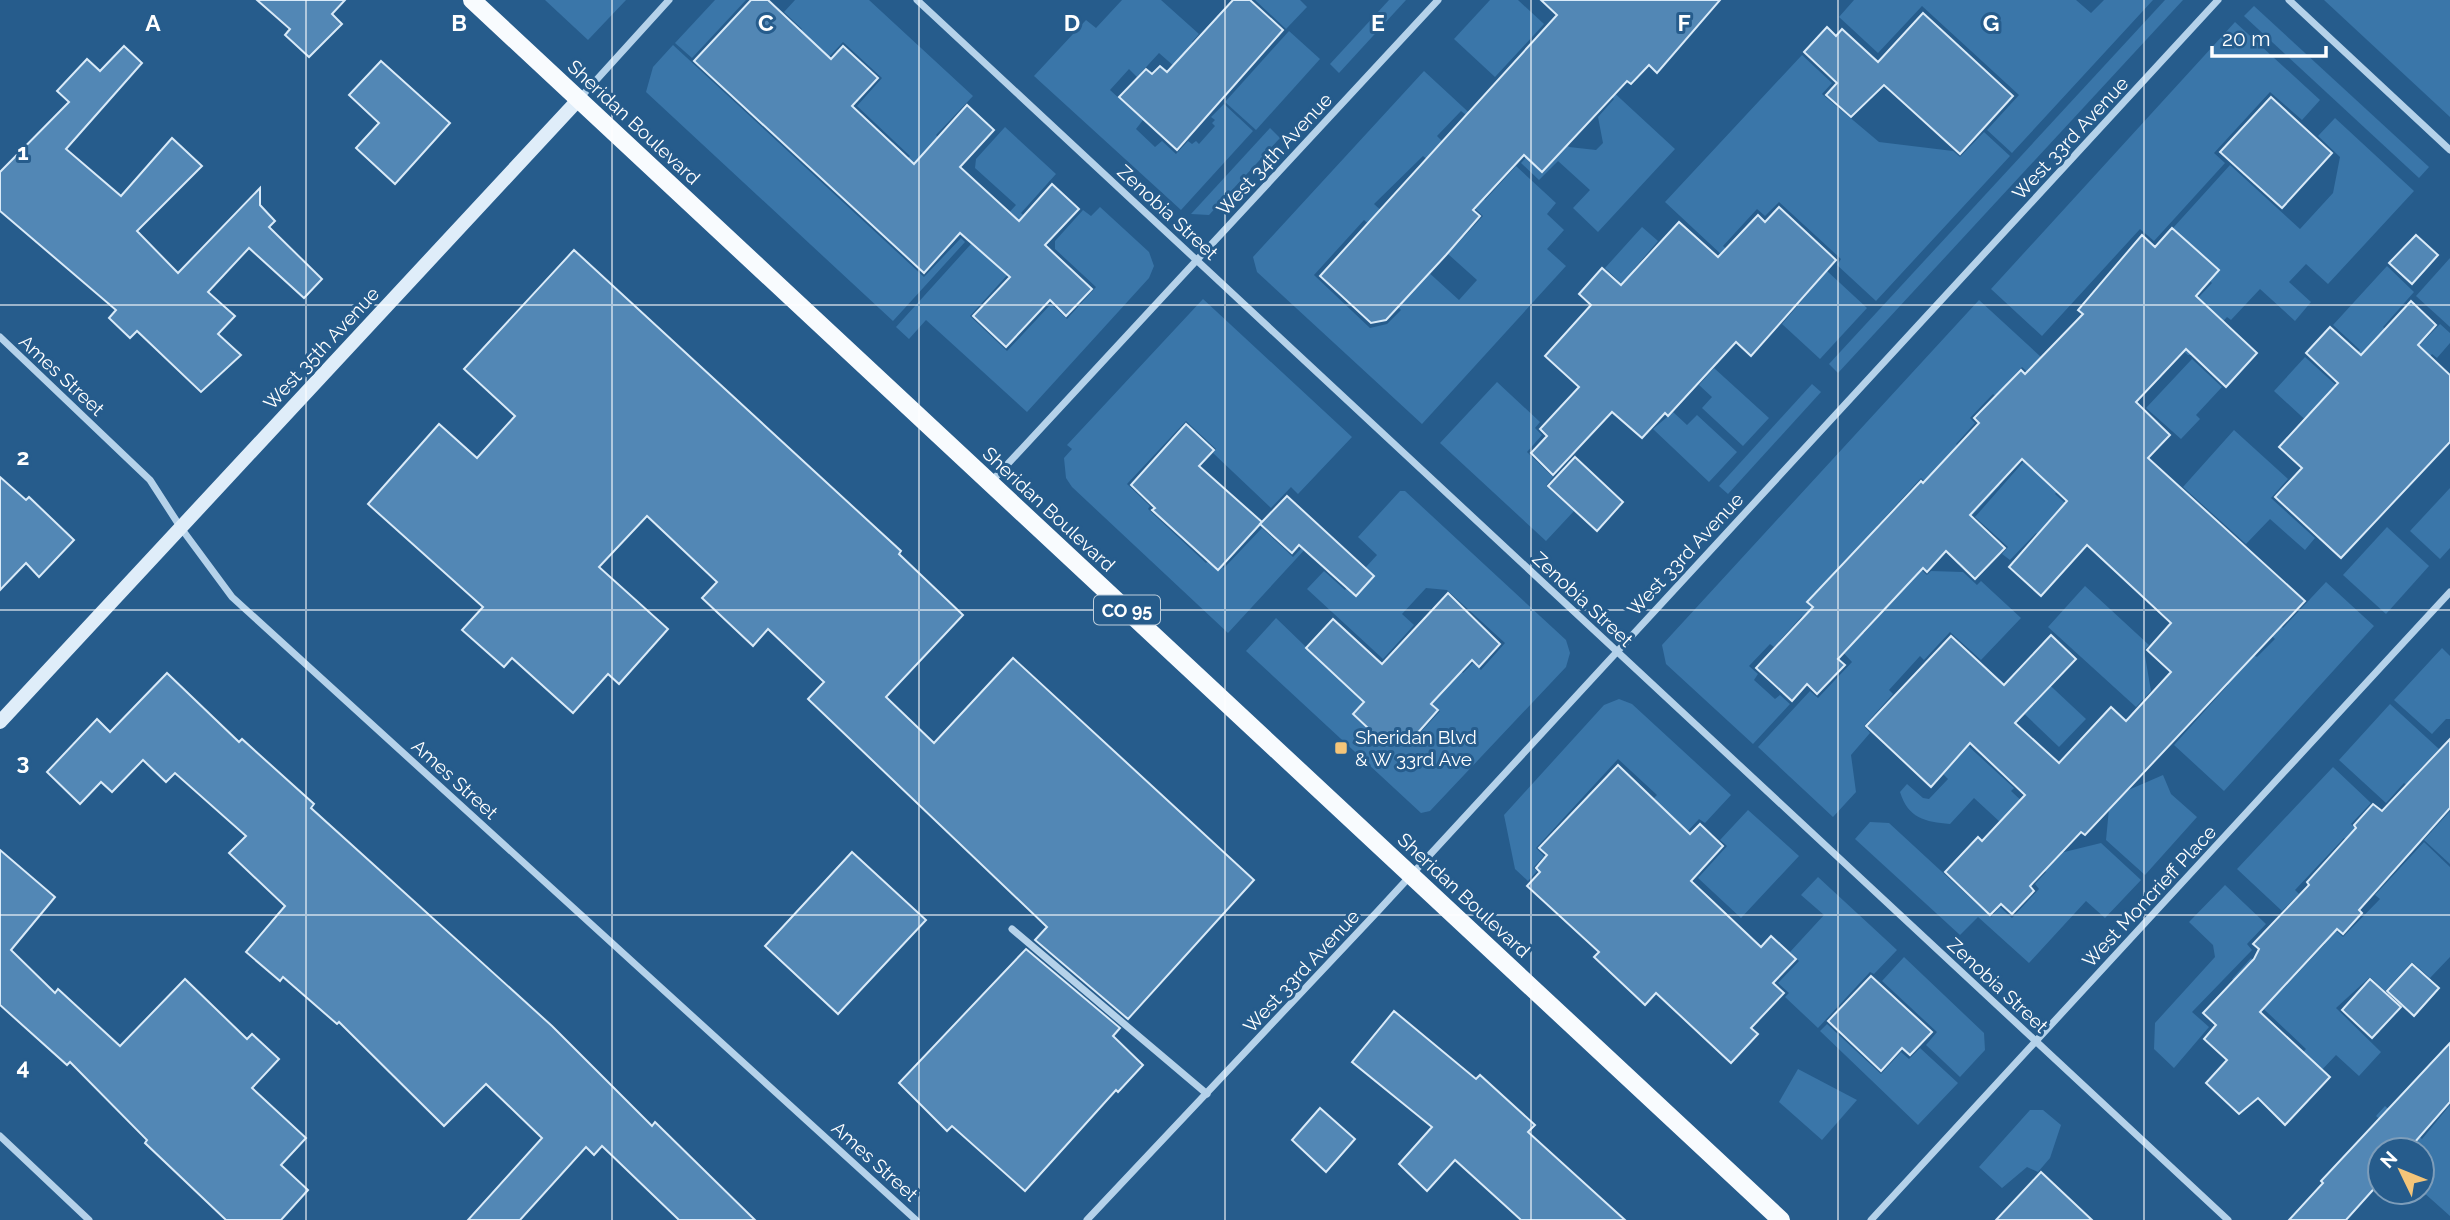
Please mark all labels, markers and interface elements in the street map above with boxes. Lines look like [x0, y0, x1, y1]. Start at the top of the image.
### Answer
text: A [145, 9, 161, 36]
text: B [451, 9, 467, 36]
text: C [758, 9, 774, 36]
text: D [1064, 9, 1080, 36]
text: E [1371, 9, 1385, 36]
text: F [1677, 9, 1691, 36]
text: G [1983, 9, 1999, 36]
scale bar [2212, 14, 2326, 58]
text: 20 m [2222, 26, 2270, 51]
street label: Sheridan Boulevard [563, 55, 705, 189]
street label: West 33rd Avenue [2008, 72, 2132, 204]
street label: West 34th Avenue [1212, 88, 1336, 220]
text: 1 [17, 138, 29, 165]
street label: Zenobia Street [1113, 160, 1223, 264]
street label: West 35th Avenue [259, 282, 383, 414]
street label: Ames Street [15, 330, 110, 420]
street label: Sheridan Boulevard [978, 442, 1120, 576]
text: 2 [17, 443, 29, 470]
street label: West 33rd Avenue [1623, 488, 1747, 620]
street label: Zenobia Street [1528, 547, 1638, 651]
road number: CO 95 [1094, 596, 1160, 624]
place label: Sheridan Blvd & W 33rd Ave [1355, 726, 1477, 770]
street label: Ames Street [407, 735, 503, 824]
marker: Sheridan Blvd & W 33rd Ave [1333, 740, 1349, 756]
text: 3 [17, 748, 29, 775]
street label: West Moncrieff Place [2078, 821, 2220, 971]
street label: Sheridan Boulevard [1393, 828, 1535, 962]
street label: West 33rd Avenue [1239, 905, 1363, 1037]
street label: Zenobia Street [1943, 933, 2053, 1037]
text: 4 [16, 1053, 30, 1080]
street label: Ames Street [827, 1117, 923, 1206]
north arrow [2366, 1136, 2436, 1206]
text: N [2376, 1147, 2402, 1172]

